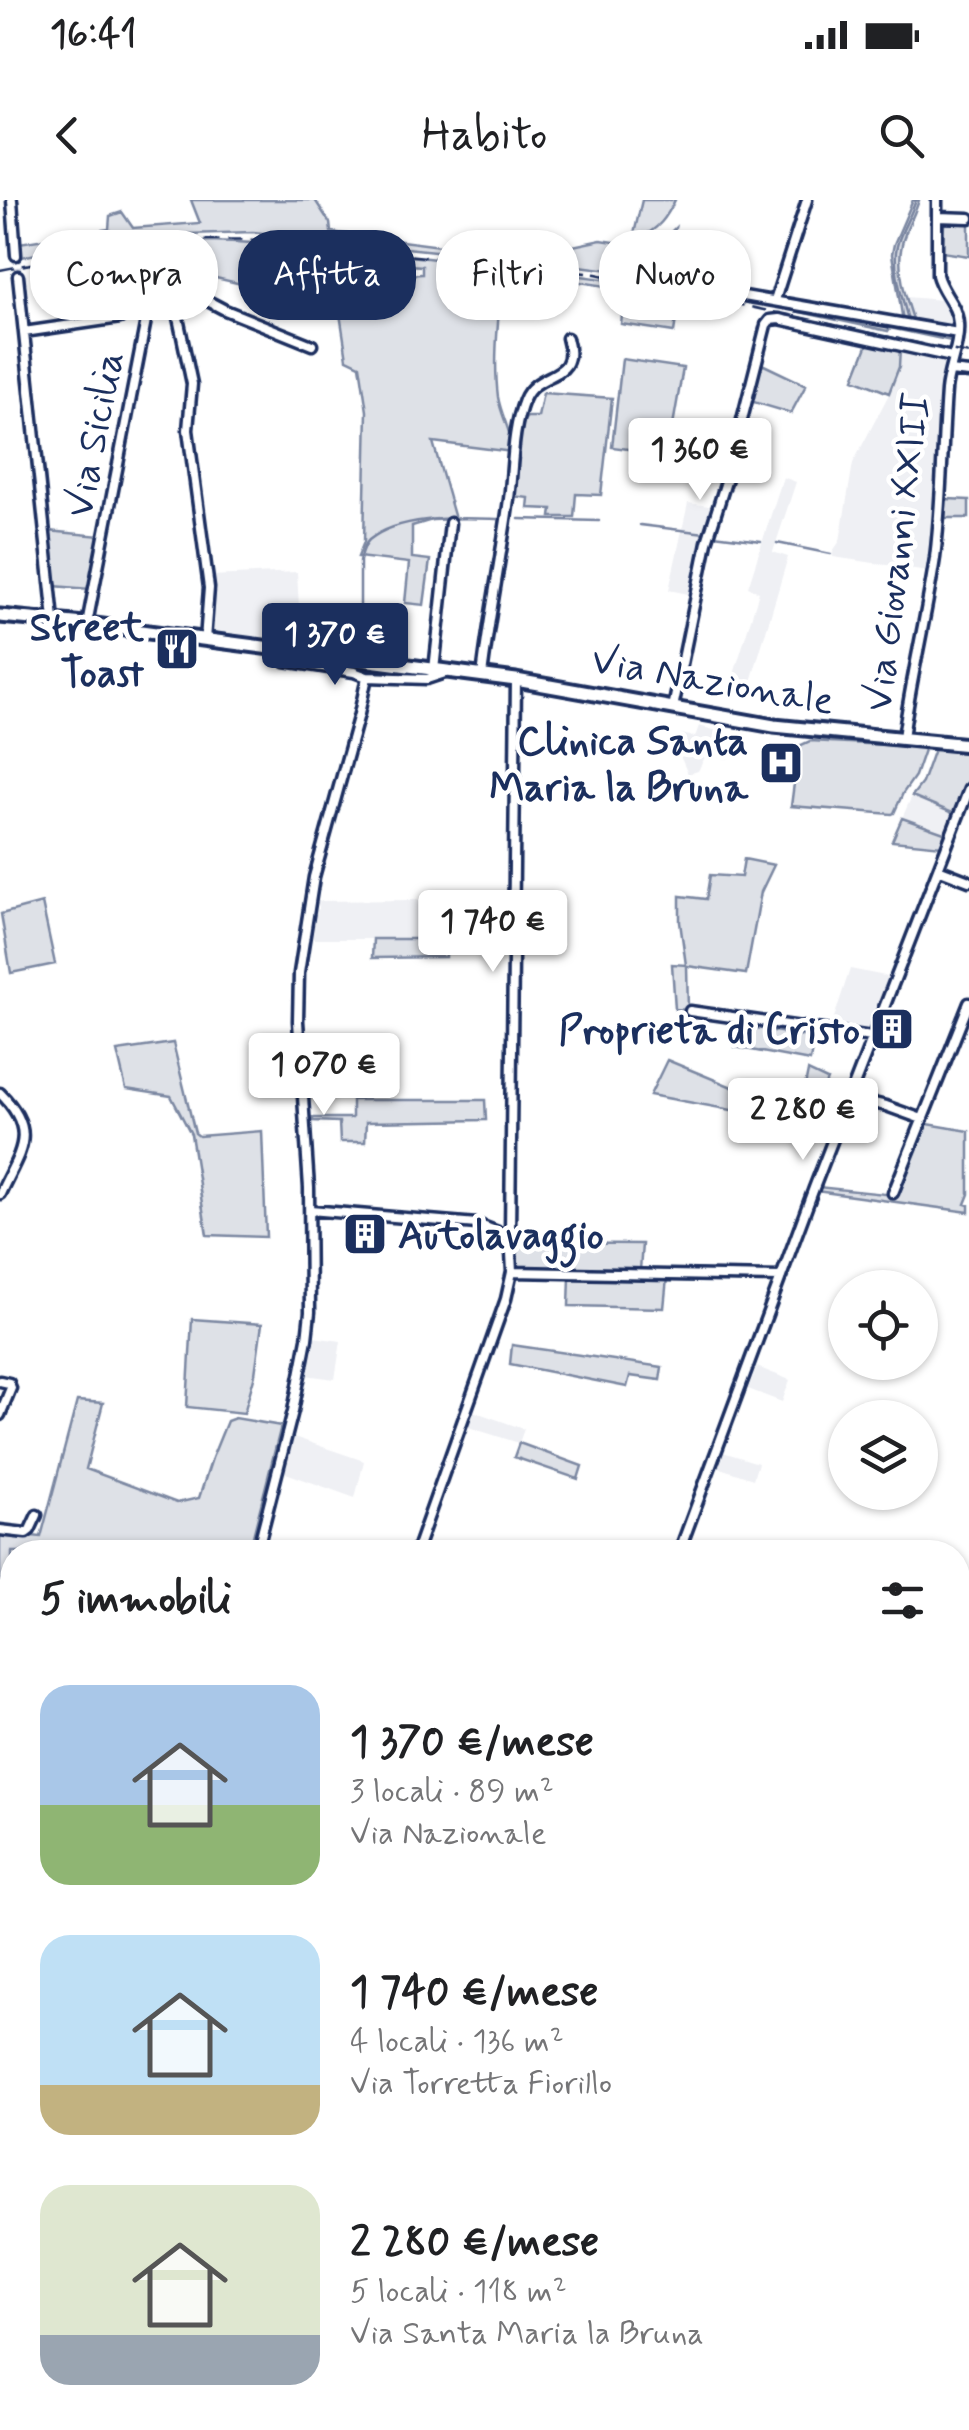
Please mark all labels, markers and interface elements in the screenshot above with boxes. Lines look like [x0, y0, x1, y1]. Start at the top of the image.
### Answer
text: 16:41 [50, 11, 137, 60]
text: Habito [422, 106, 547, 165]
icon: back [40, 108, 95, 163]
icon: search [874, 108, 929, 163]
chip: Compra [30, 230, 218, 320]
chip: Affitta [238, 230, 416, 320]
chip: Filtri [436, 230, 579, 320]
chip: Nuovo [599, 230, 751, 320]
street label: Via Sicilia [54, 347, 137, 522]
street label: Via Giovanni XXIII [854, 390, 944, 715]
pin: 1 360 € [608, 418, 792, 503]
text: 1 360 € [650, 429, 750, 471]
place label: Street Toast [29, 603, 144, 701]
pin: 1 370 € [243, 603, 427, 688]
text: 1 370 € [284, 614, 386, 656]
restaurant icon: Street Toast [154, 626, 200, 672]
street label: Via Nazionale [587, 635, 838, 729]
place label: Clinica Santa Maria la Bruna [489, 717, 749, 815]
hospital icon: Clinica Santa Maria la Bruna [758, 740, 804, 786]
pin: 1 740 € [401, 890, 585, 975]
text: 1 740 € [440, 901, 546, 943]
place label: Proprieta di Cristo [558, 1006, 860, 1058]
building icon: Proprieta di Cristo [869, 1006, 915, 1052]
pin: 1 070 € [232, 1033, 416, 1118]
text: 1 070 € [271, 1044, 377, 1086]
pin: 2 280 € [711, 1078, 895, 1163]
text: 2 280 € [750, 1089, 856, 1131]
building icon: Autolavaggio [342, 1211, 388, 1257]
place label: Autolavaggio [398, 1211, 604, 1268]
map controls [828, 1270, 938, 1510]
button: locate [828, 1270, 938, 1380]
button: layers [828, 1400, 938, 1510]
text: 5 immobili [40, 1573, 232, 1628]
icon: filters [875, 1573, 930, 1628]
text: 1 370 €/mese [350, 1716, 594, 1771]
icon: home [120, 1725, 240, 1845]
text: 3 locali · 89 m² [350, 1771, 554, 1813]
text: Via Nazionale [350, 1813, 546, 1855]
text: 1 740 €/mese [350, 1966, 599, 2021]
icon: home [120, 1975, 240, 2095]
text: 4 locali · 136 m² [350, 2021, 564, 2063]
text: Via Torretta Fiorillo [350, 2063, 612, 2105]
text: 2 280 €/mese [350, 2216, 599, 2271]
icon: home [120, 2225, 240, 2345]
text: 5 locali · 118 m² [350, 2271, 567, 2313]
text: Via Santa Maria la Bruna [350, 2313, 704, 2355]

